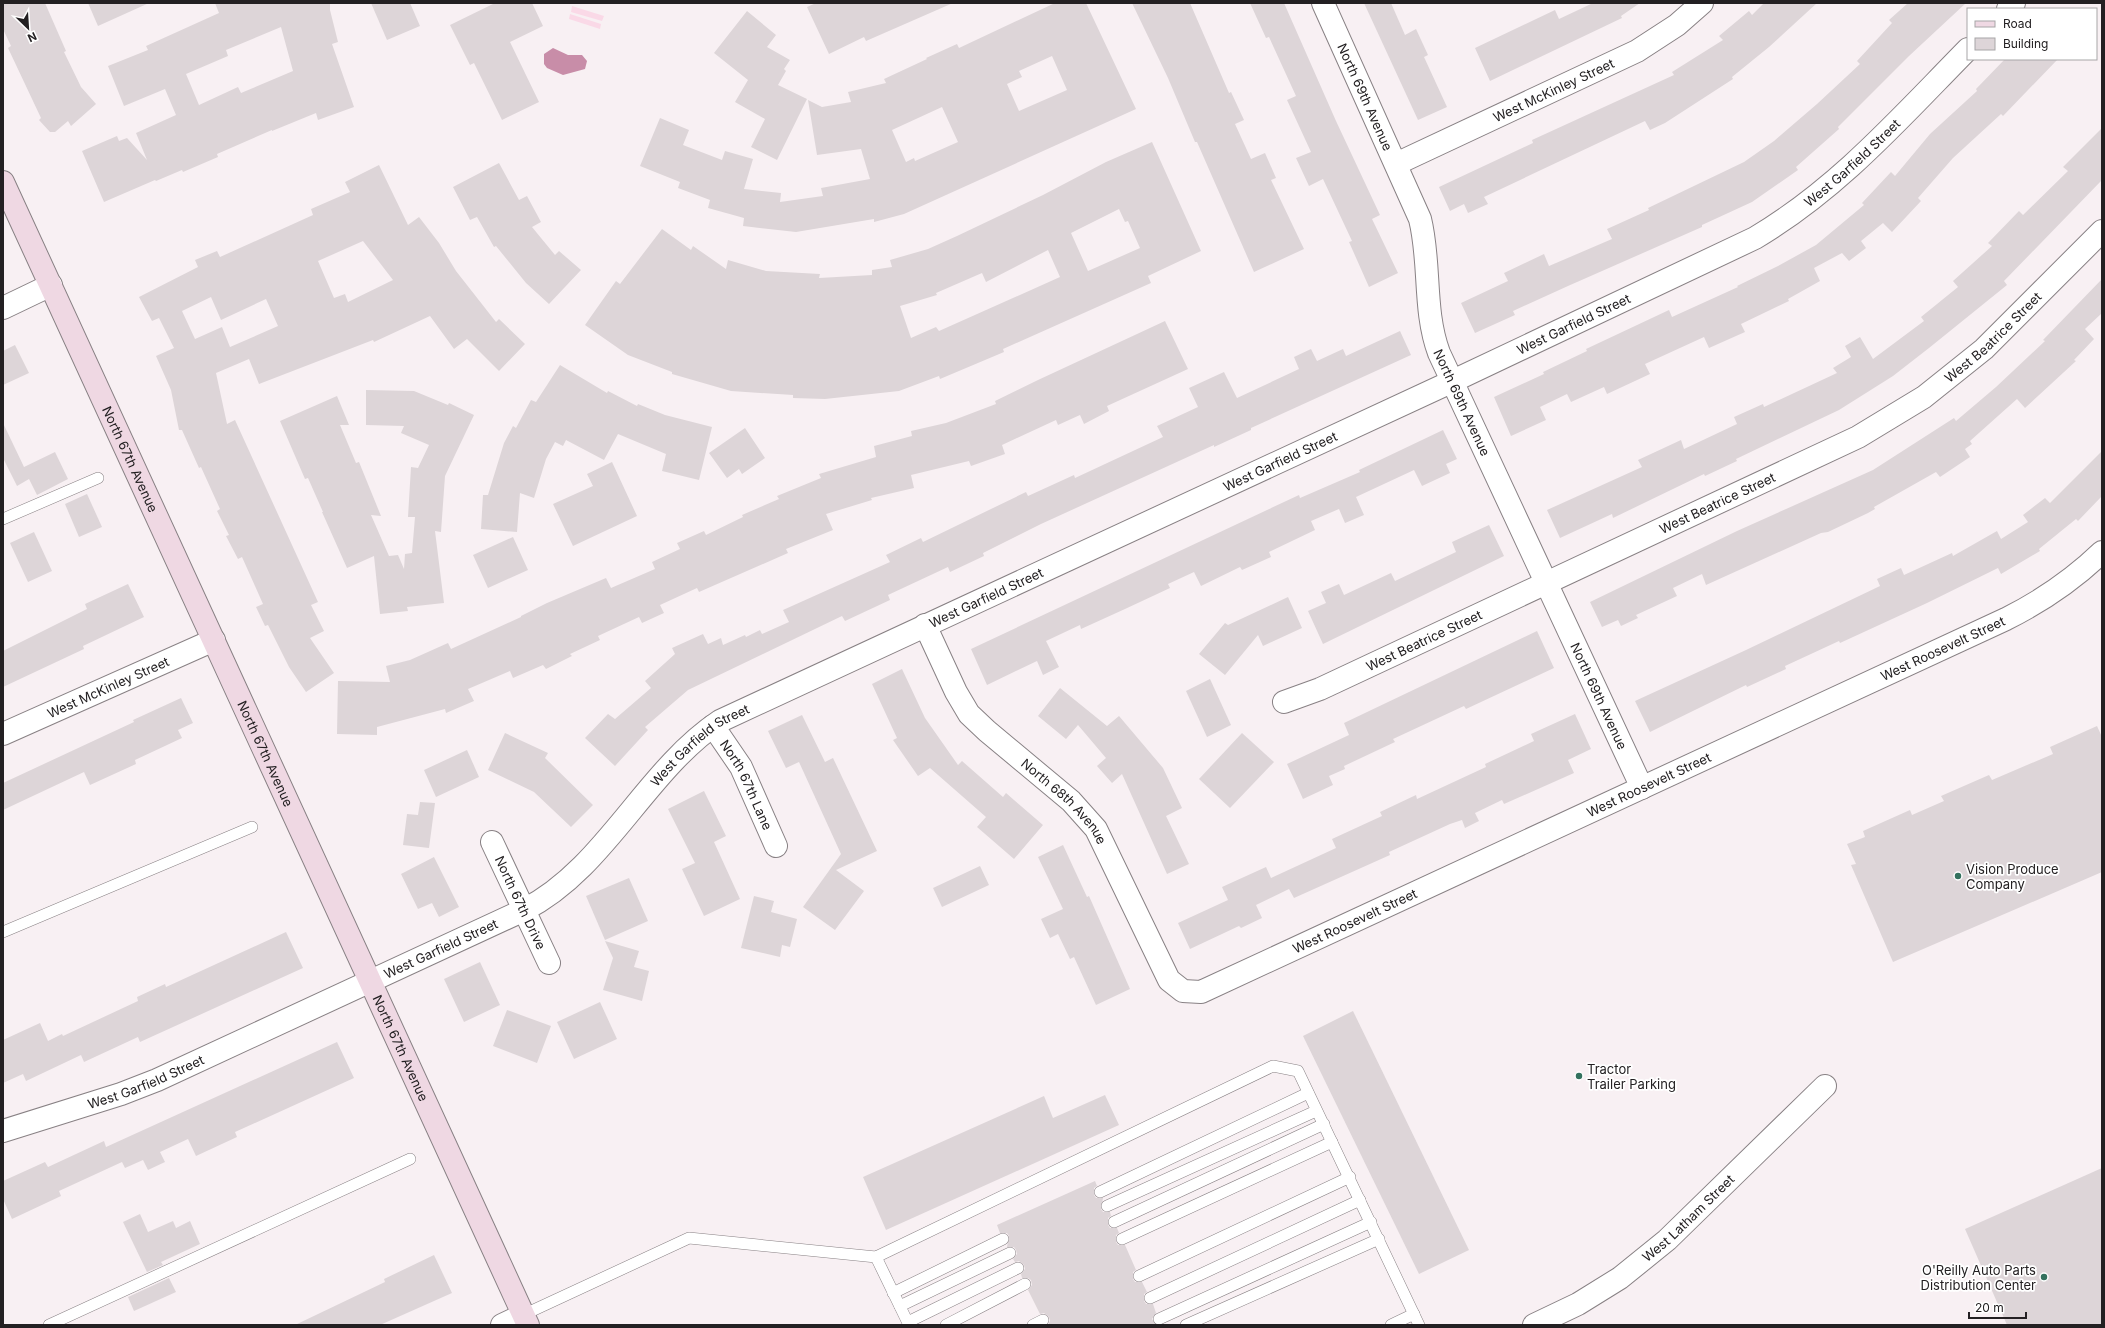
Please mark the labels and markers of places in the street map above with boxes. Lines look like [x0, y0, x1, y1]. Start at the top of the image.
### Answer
place label: Vision Produce Company [1966, 861, 2059, 892]
marker: Vision Produce Company [1953, 871, 1963, 881]
place label: Tractor Trailer Parking [1587, 1061, 1676, 1092]
marker: Tractor Trailer Parking [1574, 1071, 1584, 1081]
place label: O'Reilly Auto Parts Distribution Center [1921, 1262, 2036, 1293]
marker: O'Reilly Auto Parts Distribution Center [2039, 1272, 2049, 1282]

